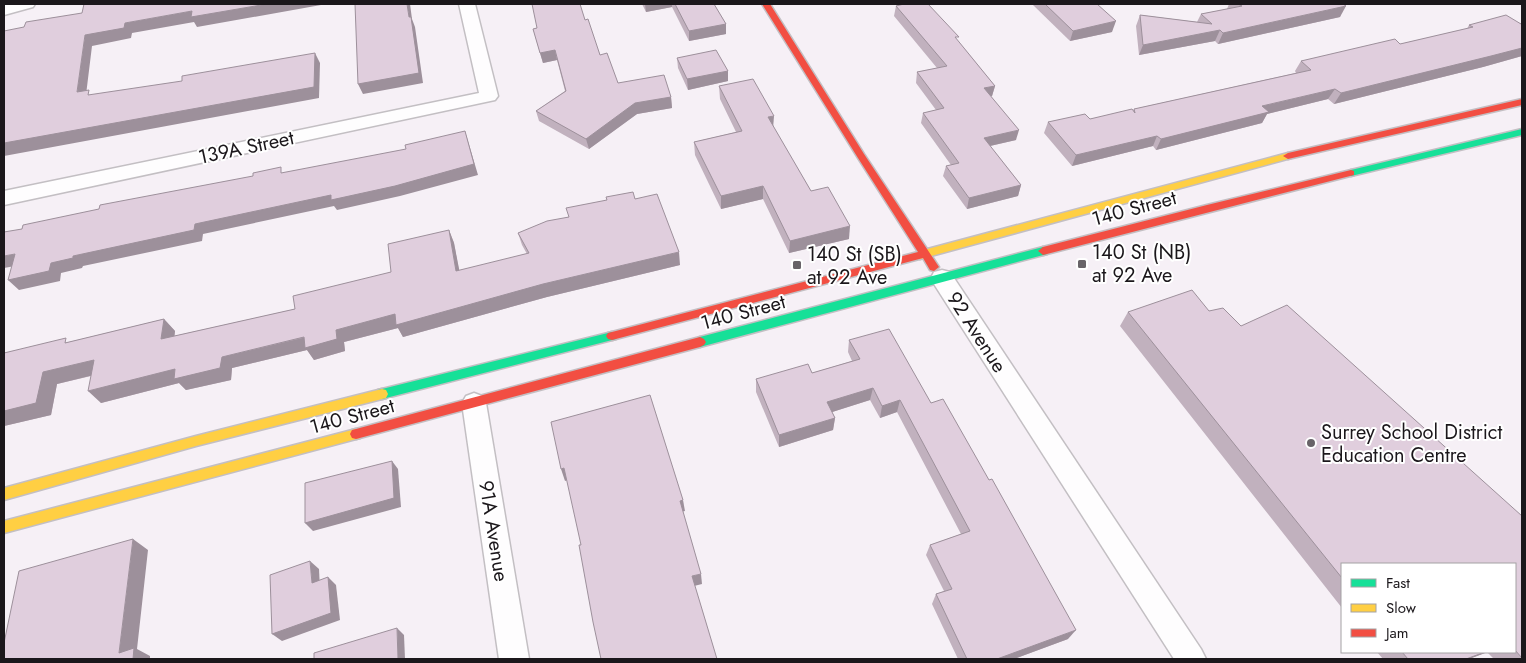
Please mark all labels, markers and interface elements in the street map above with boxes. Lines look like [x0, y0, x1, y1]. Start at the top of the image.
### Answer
street label: 139A Street [196, 123, 297, 172]
street label: 140 Street [1089, 183, 1180, 234]
place label: 140 St (NB) at 92 Ave [1092, 238, 1191, 290]
place label: 140 St (SB) at 92 Ave [807, 240, 902, 292]
marker: 140 St (NB) at 92 Ave [1076, 258, 1088, 270]
marker: 140 St (SB) at 92 Ave [791, 259, 803, 271]
street label: 92 Avenue [940, 286, 1014, 378]
street label: 140 Street [698, 287, 789, 338]
street label: 140 Street [307, 391, 398, 442]
place label: Surrey School District Education Centre [1321, 418, 1502, 470]
marker: Surrey School District Education Centre [1305, 437, 1317, 449]
street label: 91A Avenue [471, 478, 516, 584]
legend [1341, 563, 1516, 653]
text: Fast [1386, 572, 1410, 594]
text: Slow [1386, 597, 1417, 619]
text: Jam [1384, 622, 1409, 644]

